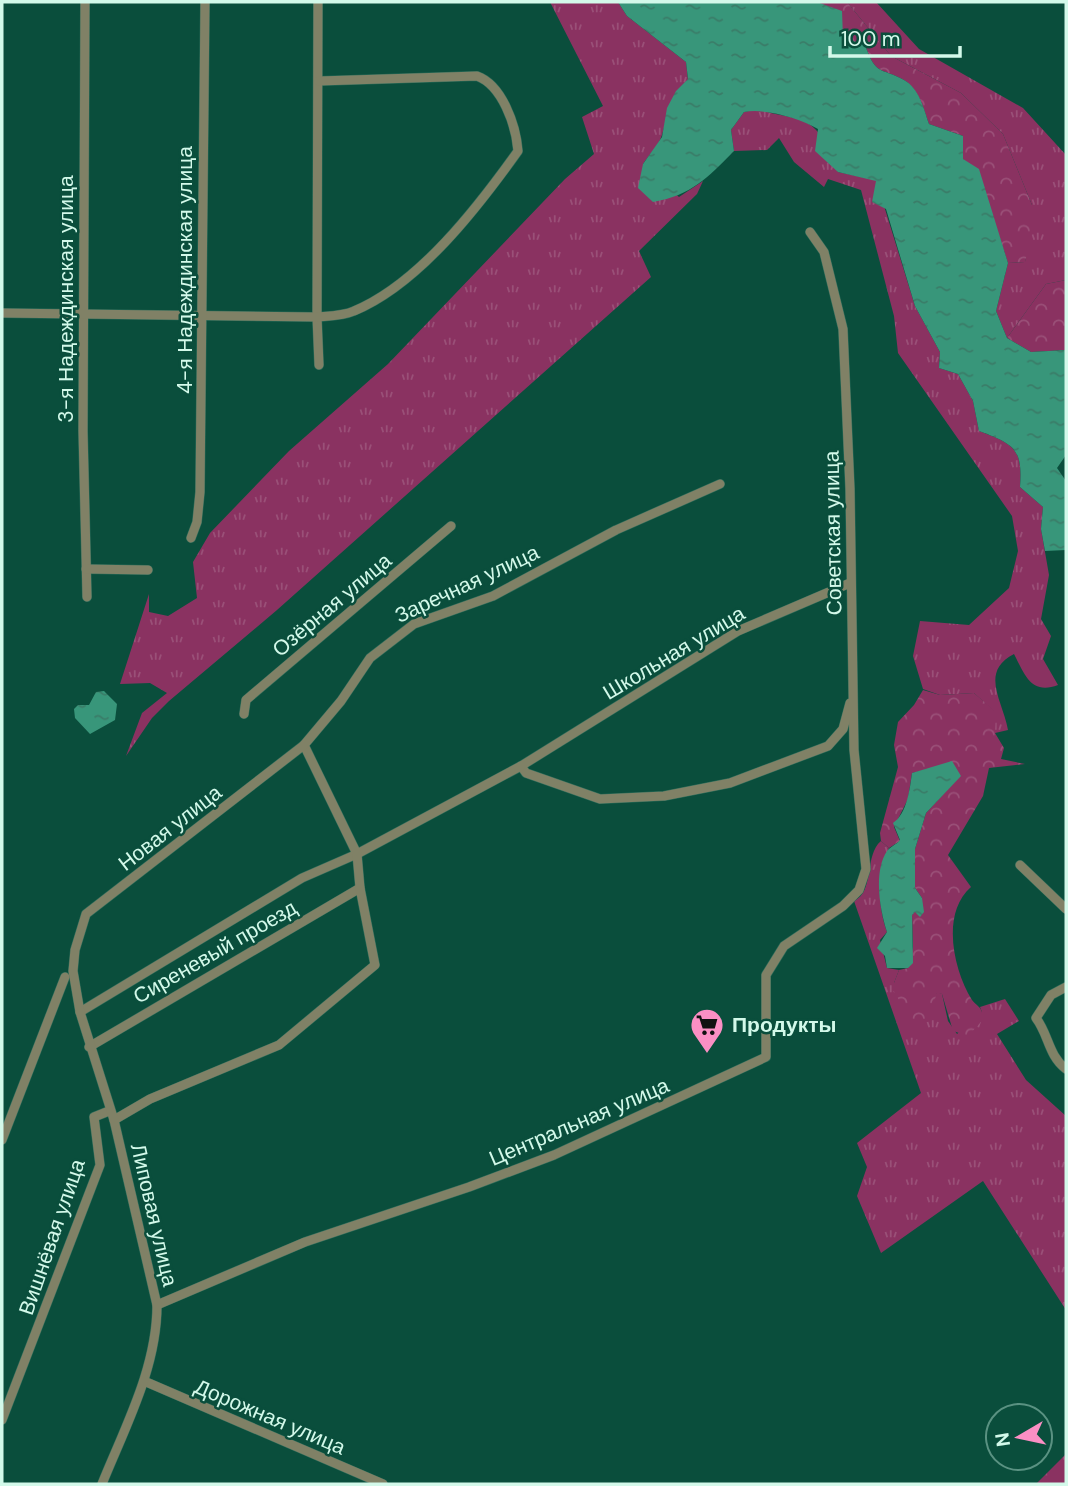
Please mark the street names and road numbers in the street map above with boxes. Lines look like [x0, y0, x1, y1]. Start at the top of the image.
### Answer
street label: 4-я Надеждинская улица [171, 146, 199, 394]
street label: 3-я Надеждинская улица [52, 175, 80, 423]
street label: Советская улица [818, 450, 848, 616]
street label: Заречная улица [390, 538, 544, 630]
street label: Озёрная улица [267, 547, 398, 663]
street label: Школьная улица [598, 599, 751, 706]
street label: Новая улица [112, 779, 228, 877]
street label: Сиреневый проезд [128, 894, 302, 1010]
street label: Центральная улица [485, 1071, 674, 1173]
street label: Липовая улица [124, 1141, 184, 1290]
street label: Вишнёвая улица [12, 1155, 92, 1319]
street label: Дорожная улица [190, 1373, 350, 1462]

